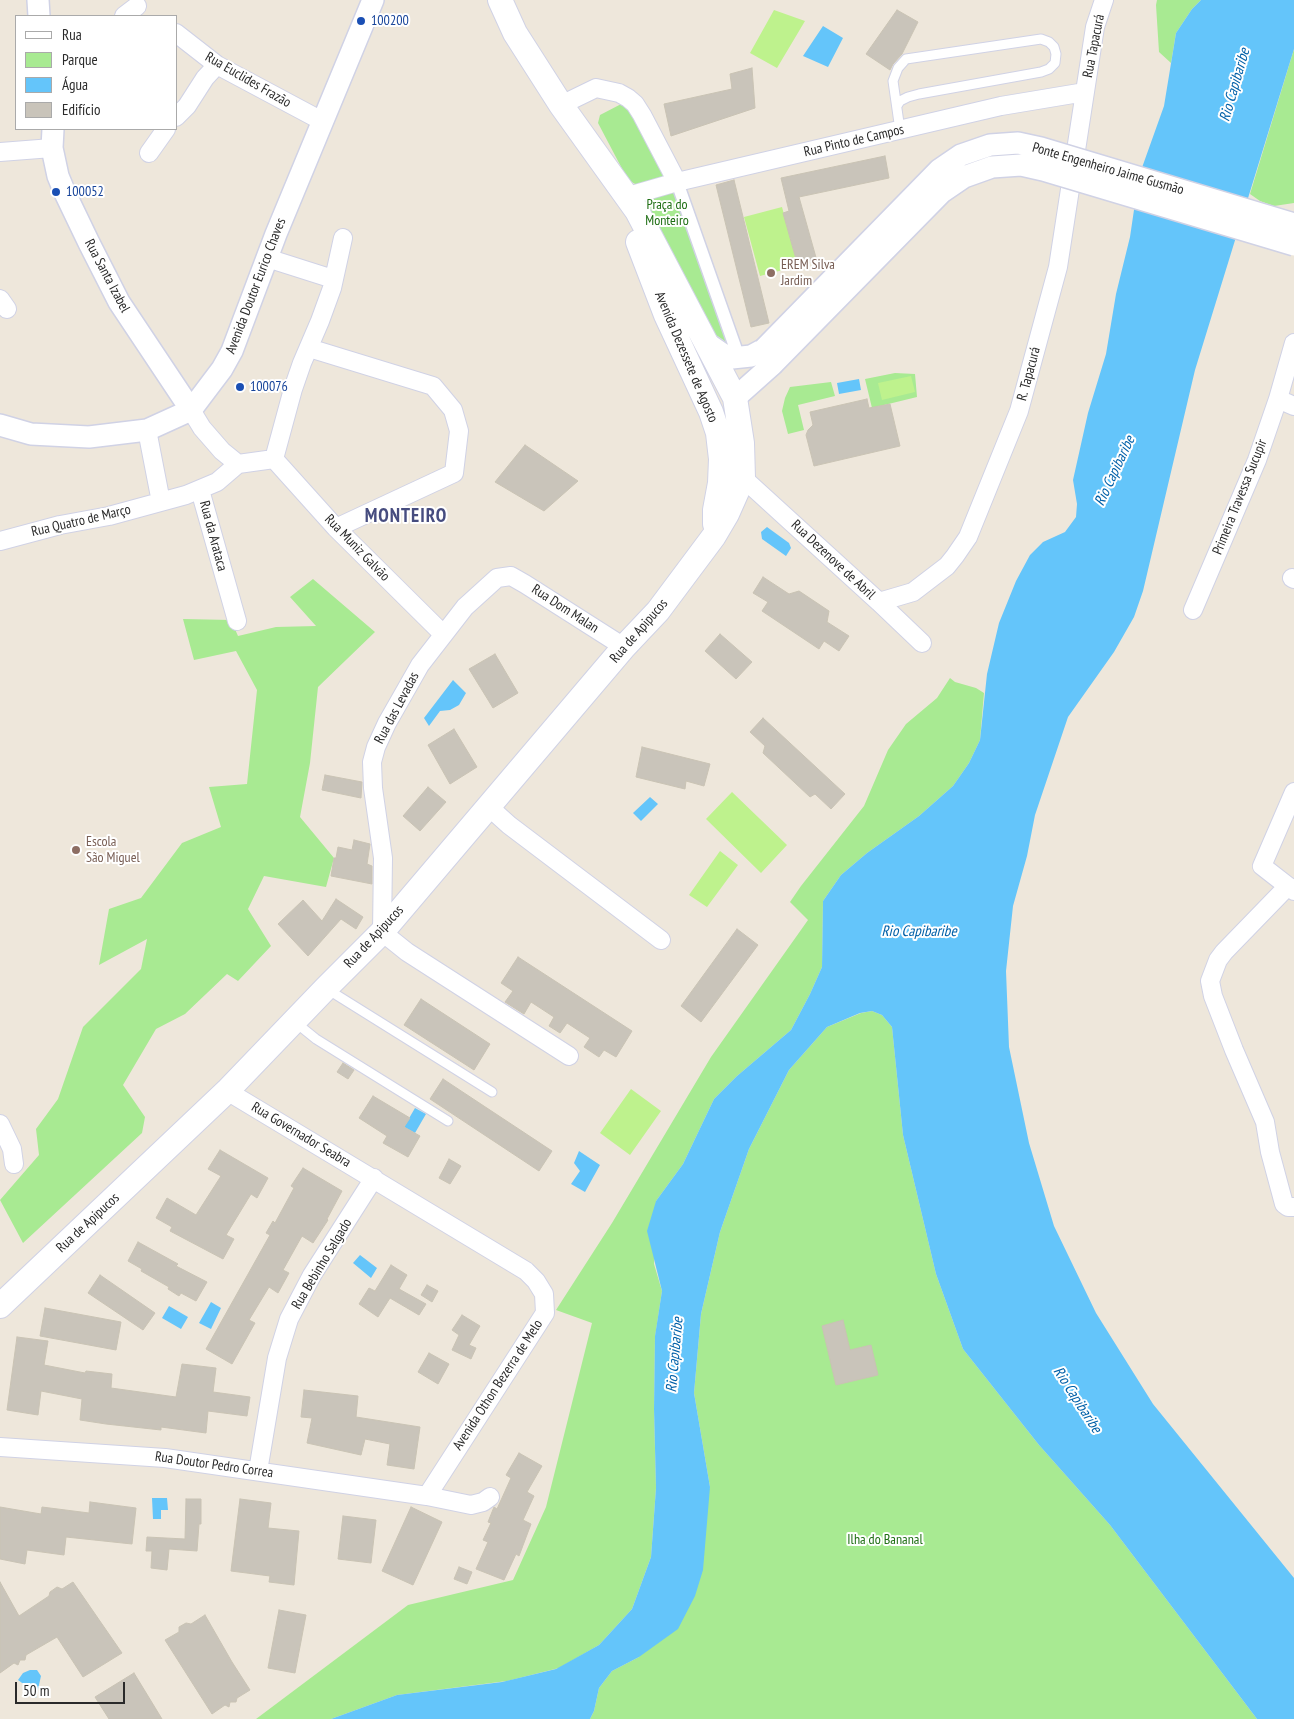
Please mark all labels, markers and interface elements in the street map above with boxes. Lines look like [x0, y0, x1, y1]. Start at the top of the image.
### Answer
place label: 100200 [371, 13, 409, 29]
street label: Rua Tapacurá [1080, 13, 1108, 79]
legend [15, 15, 178, 130]
marker: 100200 [355, 15, 367, 27]
text: Rua [62, 25, 82, 44]
water label: Rio Capibaribe [1216, 46, 1254, 124]
street label: Rua Euclides Frazão [202, 49, 294, 111]
text: Parque [62, 50, 98, 69]
text: Água [62, 75, 88, 94]
text: Edifício [62, 100, 100, 119]
street label: Rua Pinto de Campos [802, 121, 906, 161]
street label: Ponte Engenheiro Jaime Gusmão [1030, 139, 1186, 199]
place label: 100052 [66, 184, 104, 200]
marker: 100052 [50, 186, 62, 198]
park label: Praça do Monteiro [645, 197, 689, 230]
street label: Avenida Doutor Eurico Chaves [222, 216, 290, 356]
street label: Rua Santa Izabel [81, 236, 133, 316]
place label: EREM Silva Jardim [781, 257, 835, 290]
marker: EREM Silva Jardim [765, 267, 777, 279]
street label: Avenida Dezessete de Agosto [651, 289, 721, 425]
street label: R. Tapacurá [1014, 345, 1044, 403]
place label: 100076 [250, 379, 288, 395]
marker: 100076 [234, 381, 246, 393]
water label: Rio Capibaribe [1091, 433, 1139, 509]
street label: Primeira Travessa Sucupir [1209, 437, 1271, 557]
street label: Rua da Arataca [196, 499, 230, 573]
street label: Rua Quatro de Março [30, 501, 132, 541]
district label: MONTEIRO [364, 506, 448, 528]
street label: Rua Muniz Galvão [321, 511, 393, 585]
street label: Rua Dezenove de Abril [787, 517, 879, 603]
street label: Rua Dom Malan [528, 581, 602, 637]
street label: Rua de Apipucos [607, 595, 671, 667]
street label: Rua das Levadas [371, 669, 423, 747]
place label: Escola São Miguel [86, 834, 140, 866]
marker: Escola São Miguel [70, 844, 82, 856]
street label: Rua de Apipucos [341, 902, 407, 972]
water label: Rio Capibaribe [881, 923, 957, 941]
street label: Rua Governador Seabra [248, 1099, 354, 1171]
street label: Rua de Apipucos [53, 1190, 123, 1256]
street label: Rua Bebinho Salgado [288, 1216, 356, 1312]
street label: Avenida Othon Bezerra de Melo [450, 1317, 546, 1453]
water label: Rio Capibaribe [663, 1317, 687, 1393]
water label: Rio Capibaribe [1049, 1364, 1105, 1436]
street label: Rua Doutor Pedro Correa [154, 1448, 274, 1482]
park label: Ilha do Bananal [847, 1532, 923, 1548]
scale bar [18, 1672, 128, 1704]
text: 50 m [23, 1681, 49, 1700]

